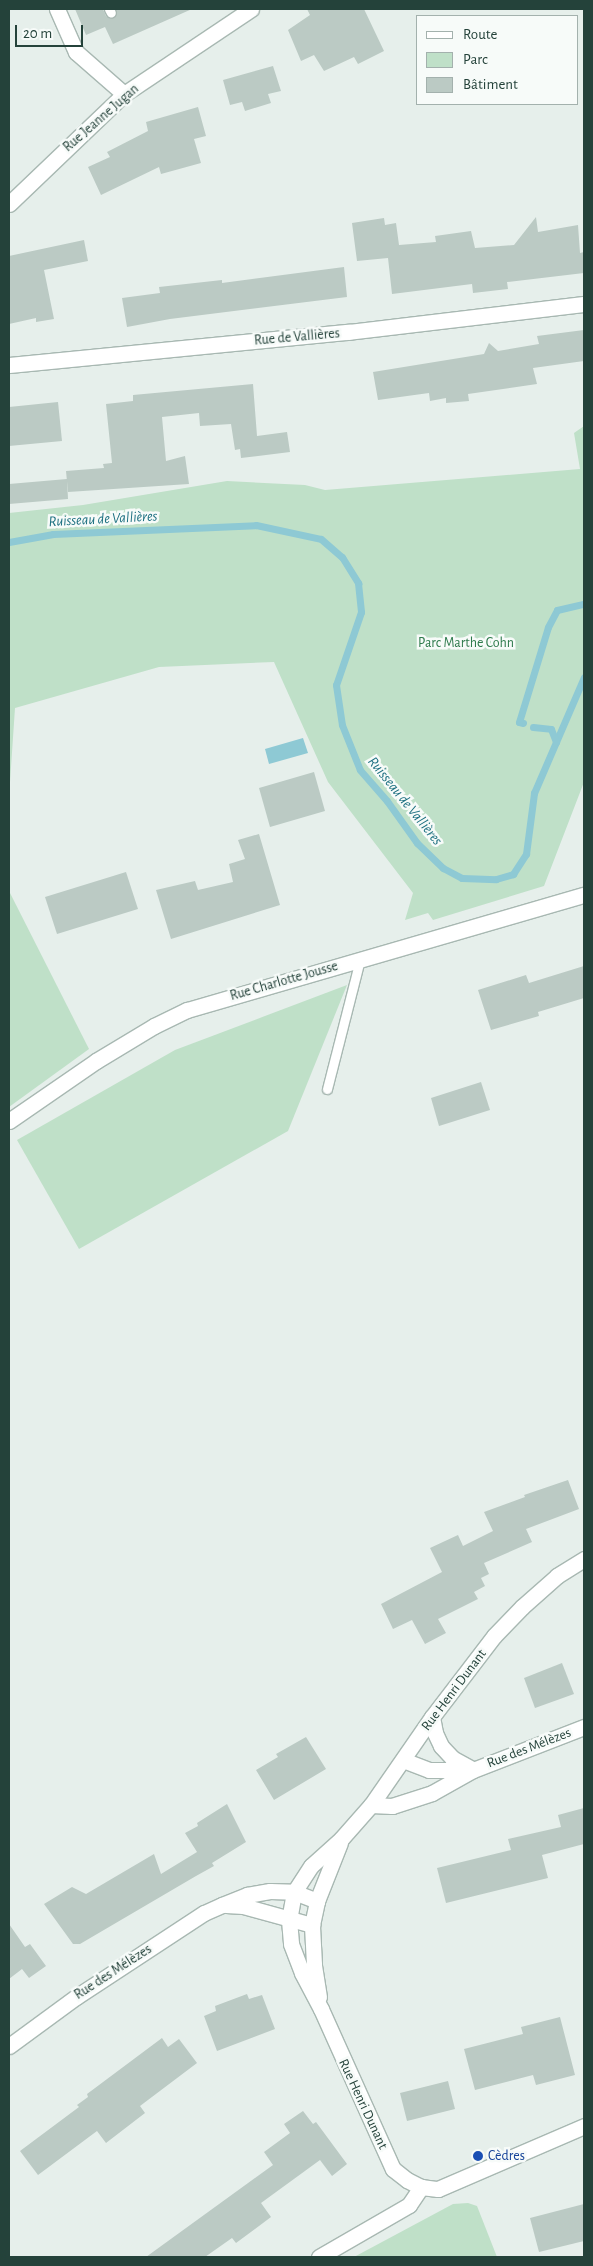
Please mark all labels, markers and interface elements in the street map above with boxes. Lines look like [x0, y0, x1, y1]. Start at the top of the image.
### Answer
scale bar [18, 15, 85, 47]
legend [416, 15, 578, 105]
text: 20 m [23, 26, 52, 41]
text: Route [463, 27, 497, 42]
text: Parc [463, 52, 488, 67]
text: Bâtiment [463, 77, 518, 92]
street label: Rue Jeanne Jugan [60, 81, 142, 155]
street label: Rue de Vallières [253, 325, 341, 349]
water label: Ruisseau de Vallières [48, 507, 158, 531]
park label: Parc Marthe Cohn [418, 635, 514, 651]
water label: Ruisseau de Vallières [364, 753, 446, 849]
street label: Rue Charlotte Jousse [228, 958, 340, 1004]
street label: Rue Henri Dunant [418, 1646, 490, 1734]
street label: Rue des Mélèzes [484, 1724, 574, 1772]
street label: Rue des Mélèzes [71, 1941, 155, 2003]
street label: Rue Henri Dunant [335, 2056, 391, 2152]
place label: Cèdres [488, 2148, 525, 2164]
marker: Cèdres [472, 2150, 484, 2162]

